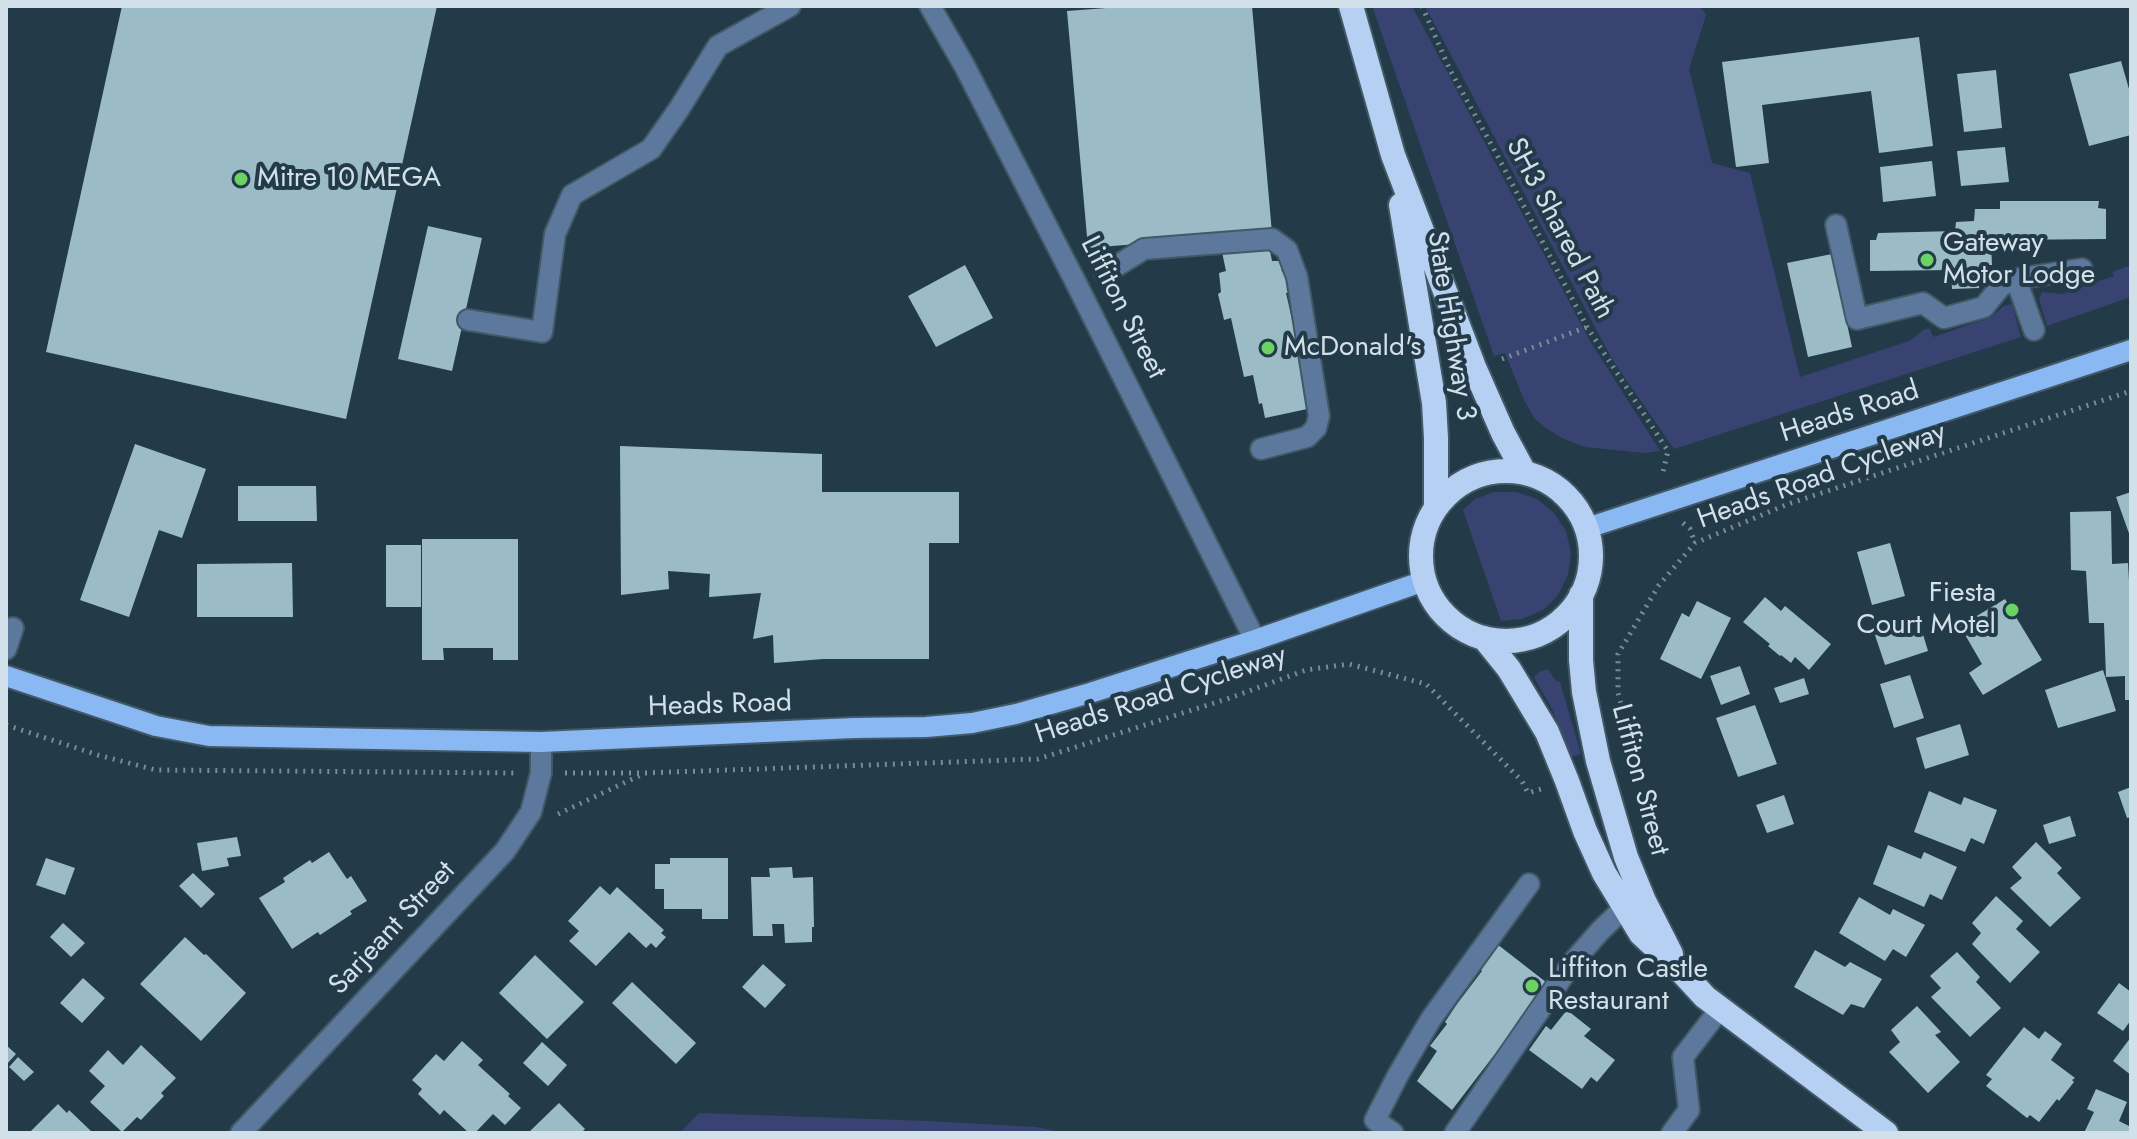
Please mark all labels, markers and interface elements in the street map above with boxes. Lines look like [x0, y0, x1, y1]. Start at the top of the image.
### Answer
street label: SH3 Shared Path [1497, 133, 1621, 325]
place label: Mitre 10 MEGA [257, 162, 441, 196]
marker: Mitre 10 MEGA [232, 170, 250, 188]
place label: Gateway Motor Lodge [1943, 227, 2095, 293]
street label: State Highway 3 [1418, 229, 1482, 423]
street label: Liffiton Street [1072, 231, 1172, 385]
marker: Gateway Motor Lodge [1918, 251, 1936, 269]
place label: McDonald's [1284, 331, 1421, 365]
marker: McDonald's [1259, 339, 1277, 357]
street label: Heads Road [1776, 375, 1924, 451]
street label: Heads Road Cycleway [1693, 416, 1951, 538]
place label: Fiesta Court Motel [1857, 577, 1996, 643]
marker: Fiesta Court Motel [2003, 601, 2021, 619]
street label: Heads Road Cycleway [1031, 640, 1291, 752]
street label: Heads Road [647, 687, 793, 725]
street label: Liffiton Street [1603, 701, 1675, 859]
street label: Sarjeant Street [323, 855, 463, 1003]
place label: Liffiton Castle Restaurant [1548, 953, 1708, 1019]
marker: Liffiton Castle Restaurant [1523, 977, 1541, 995]

